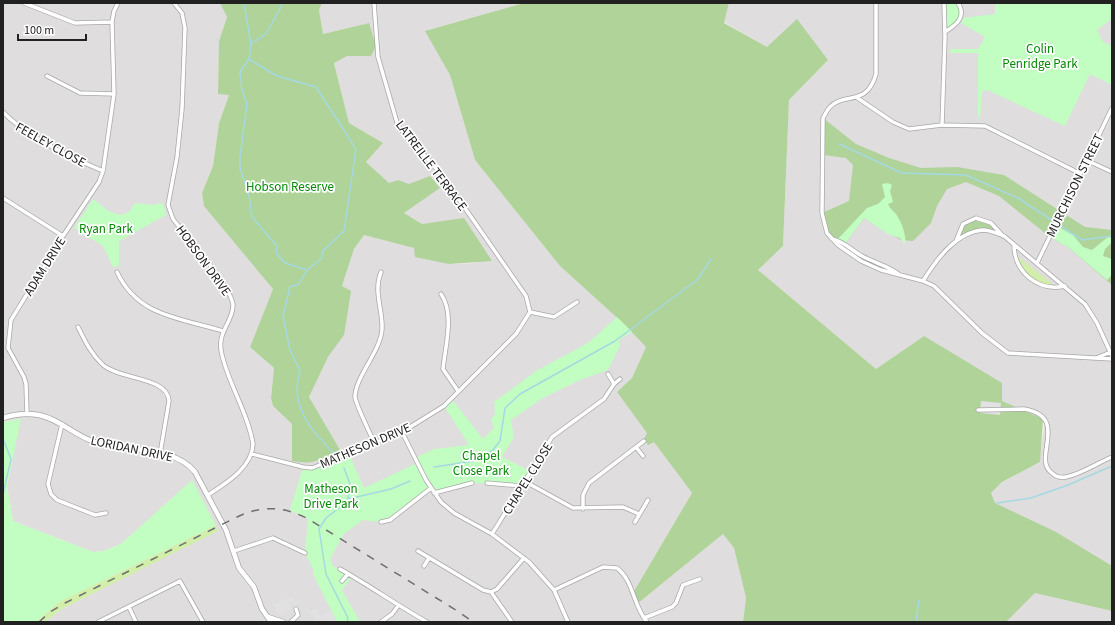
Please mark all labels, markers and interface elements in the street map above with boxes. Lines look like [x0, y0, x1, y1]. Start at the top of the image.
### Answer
scale bar [18, 16, 86, 42]
text: 100 m [24, 22, 54, 39]
park label: Colin Penridge Park [1002, 40, 1078, 73]
street label: LATREILLE TERRACE [391, 117, 471, 215]
street label: FEELEY CLOSE [12, 118, 89, 172]
street label: MURCHISON STREET [1042, 131, 1108, 240]
park label: Hobson Reserve [246, 178, 334, 196]
park label: Ryan Park [79, 220, 133, 238]
street label: HOBSON DRIVE [171, 222, 235, 300]
street label: ADAM DRIVE [20, 233, 70, 299]
street label: MATHESON DRIVE [317, 419, 414, 473]
street label: LORIDAN DRIVE [89, 431, 175, 467]
street label: CHAPEL CLOSE [499, 439, 557, 518]
park label: Chapel Close Park [453, 447, 510, 480]
park label: Matheson Drive Park [303, 480, 359, 513]

